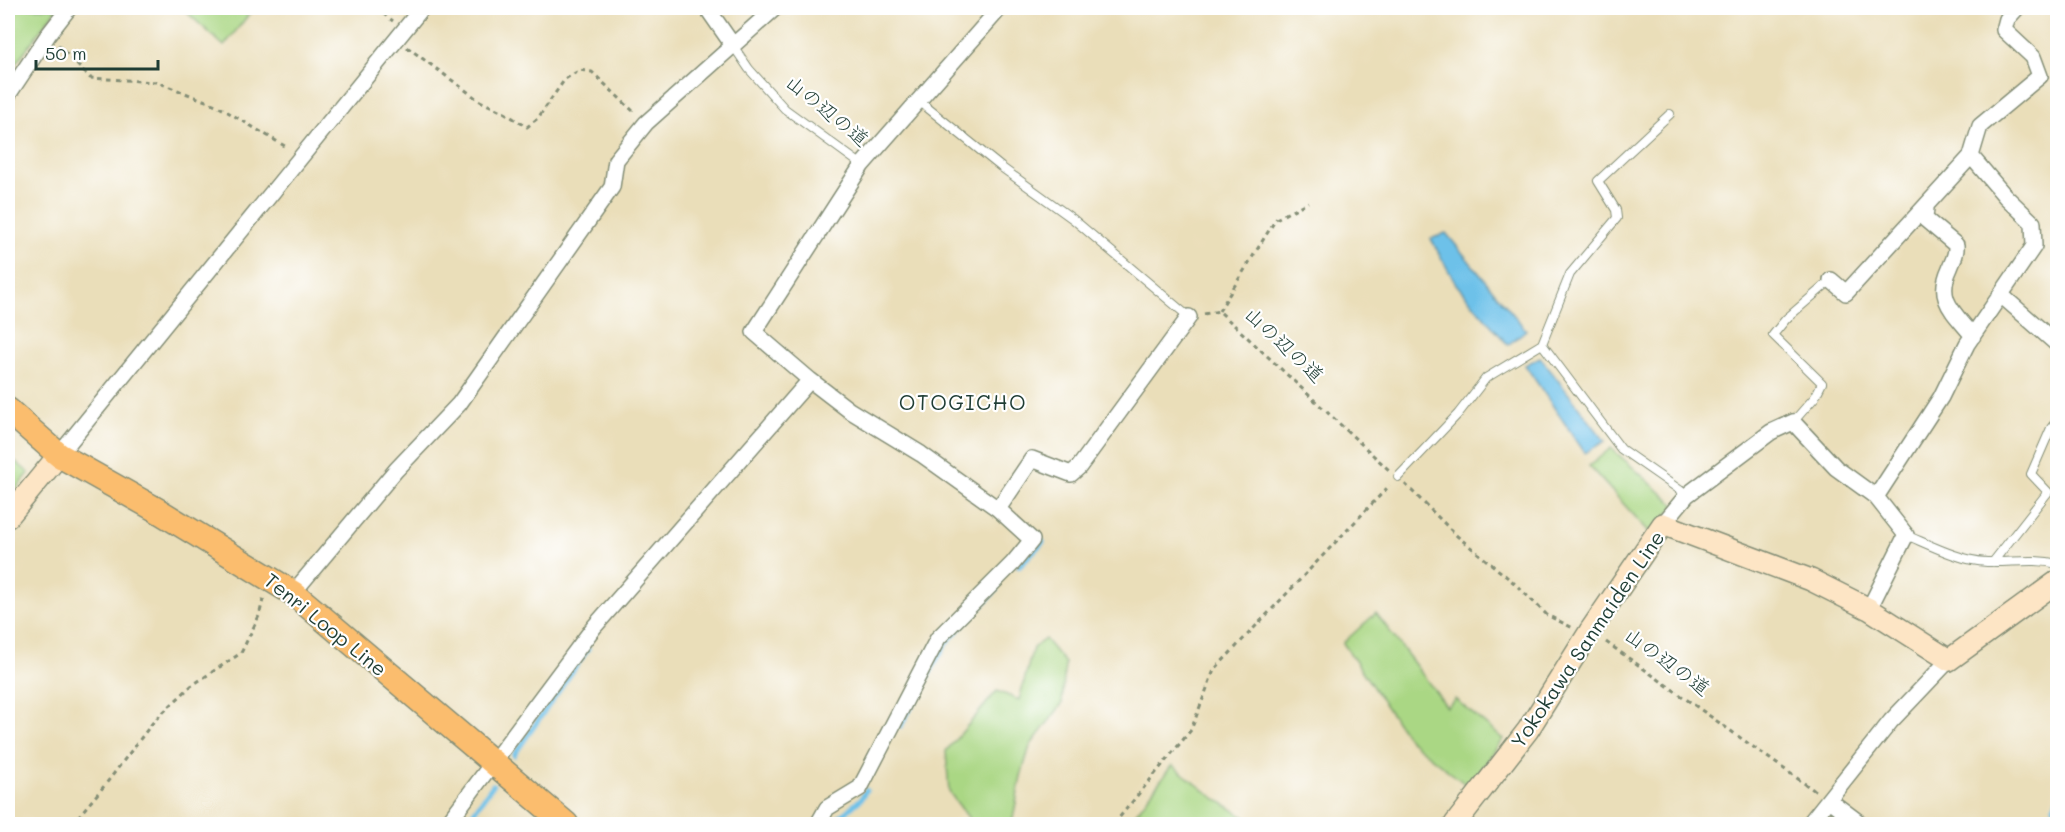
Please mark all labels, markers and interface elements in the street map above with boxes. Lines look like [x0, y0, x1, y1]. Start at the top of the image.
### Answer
scale bar [36, 33, 158, 71]
text: 50 m [45, 41, 87, 65]
street label: 山の辺の道 [781, 68, 875, 152]
street label: 山の辺の道 [1240, 300, 1330, 388]
district label: OTOGICHO [899, 388, 1027, 415]
street label: Yokokawa Sanmaiden Line [1504, 525, 1670, 753]
street label: Tenri Loop Line [259, 567, 393, 681]
street label: 山の辺の道 [1620, 621, 1716, 701]

